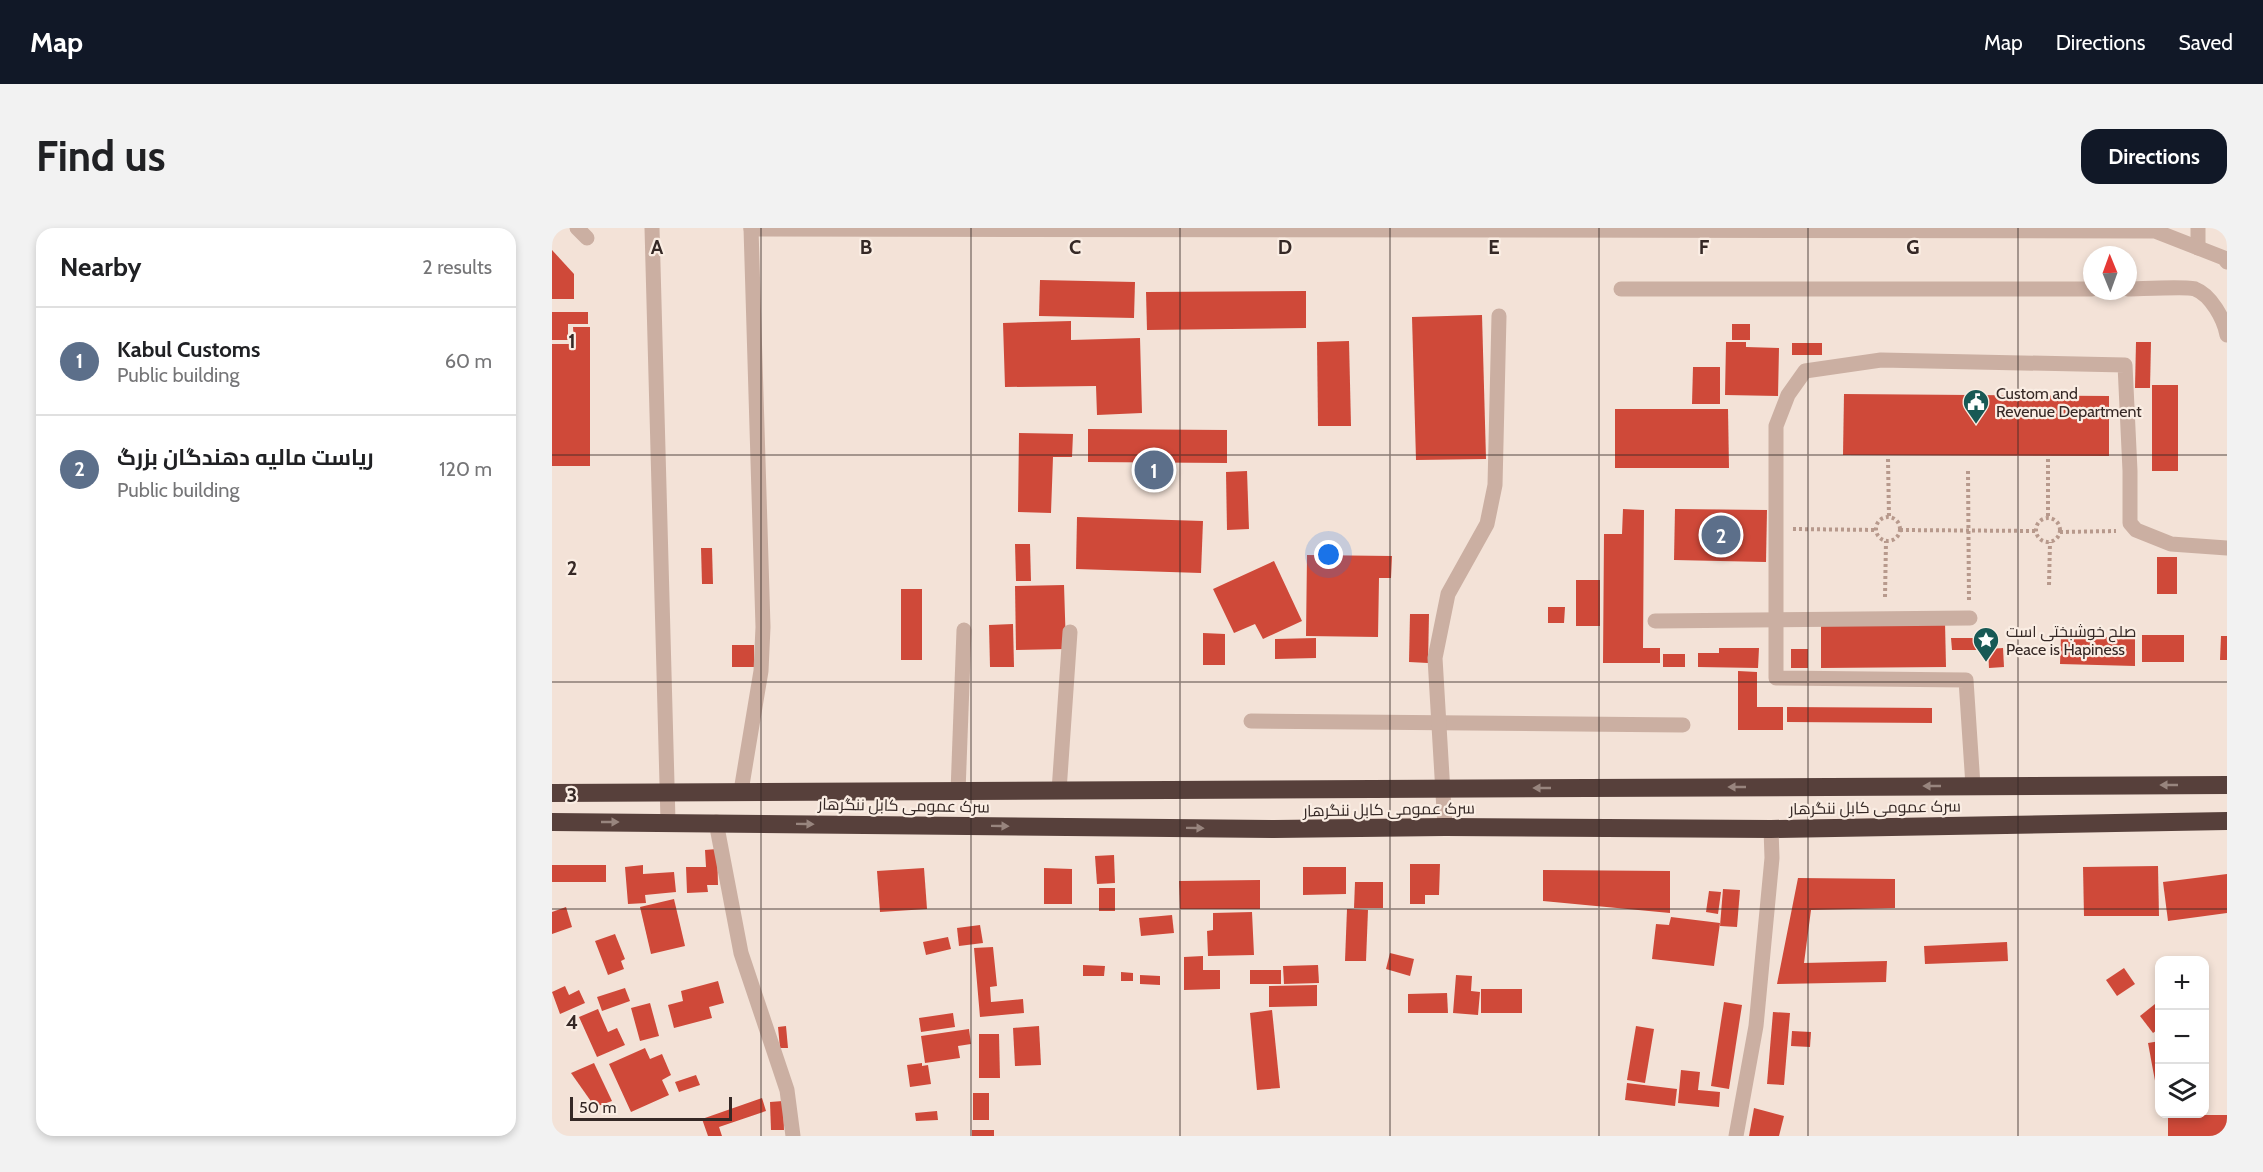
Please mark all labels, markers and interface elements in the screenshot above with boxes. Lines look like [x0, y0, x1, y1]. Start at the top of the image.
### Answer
text: Map [30, 25, 83, 59]
text: Map [1984, 30, 2023, 55]
text: Directions [2056, 30, 2145, 55]
text: Saved [2178, 30, 2233, 55]
button: Directions [2081, 129, 2227, 184]
text: Find us [36, 130, 165, 182]
text: A [651, 235, 664, 259]
text: B [860, 235, 872, 259]
text: C [1069, 235, 1081, 259]
text: D [1278, 235, 1292, 259]
text: E [1488, 235, 1500, 259]
text: F [1699, 235, 1710, 259]
text: G [1906, 235, 1920, 259]
north arrow [2083, 246, 2137, 300]
text: Nearby [60, 251, 141, 283]
text: 2 results [422, 255, 492, 279]
text: 1 [568, 329, 576, 353]
text: Kabul Customs [117, 336, 260, 363]
text: 1 [76, 349, 83, 373]
text: 60 m [445, 349, 492, 373]
text: Public building [117, 363, 239, 387]
place label: Custom and Revenue Department [1996, 384, 2142, 421]
public building icon: Custom and Revenue Department [1961, 387, 1991, 425]
text: ریاست مالیه دهندگان بزرگ [117, 444, 374, 471]
pin: 1 [1134, 448, 1174, 492]
text: 2 [74, 457, 85, 481]
text: 120 m [439, 457, 492, 481]
text: Public building [117, 478, 239, 502]
pin: 2 [1702, 512, 1740, 558]
your location [1314, 540, 1343, 569]
text: 2 [567, 556, 577, 580]
place label: صلح خوشبختی است Peace is Hapiness [2006, 622, 2136, 659]
place icon: صلح خوشبختی است Peace is Hapiness [1971, 625, 2001, 663]
one-way arrow [2159, 780, 2178, 790]
one-way arrow [1922, 781, 1941, 791]
one-way arrow [1727, 782, 1746, 792]
text: 3 [567, 783, 577, 807]
one-way arrow [1532, 783, 1551, 793]
street label: سرک عمومی کابل ننگرهار [817, 794, 990, 817]
street label: سرک عمومی کابل ننگرهار [1788, 797, 1961, 820]
street label: سرک عمومی کابل ننگرهار [1302, 799, 1475, 822]
one-way arrow [601, 817, 620, 827]
one-way arrow [796, 819, 815, 828]
one-way arrow [991, 821, 1010, 831]
one-way arrow [1186, 823, 1205, 833]
map controls [2155, 956, 2209, 1118]
button: + [2155, 956, 2209, 1010]
text: 4 [566, 1010, 578, 1034]
button: − [2155, 1010, 2209, 1064]
button: layers [2155, 1064, 2209, 1118]
scale bar [570, 1094, 732, 1122]
text: 50 m [579, 1098, 616, 1117]

